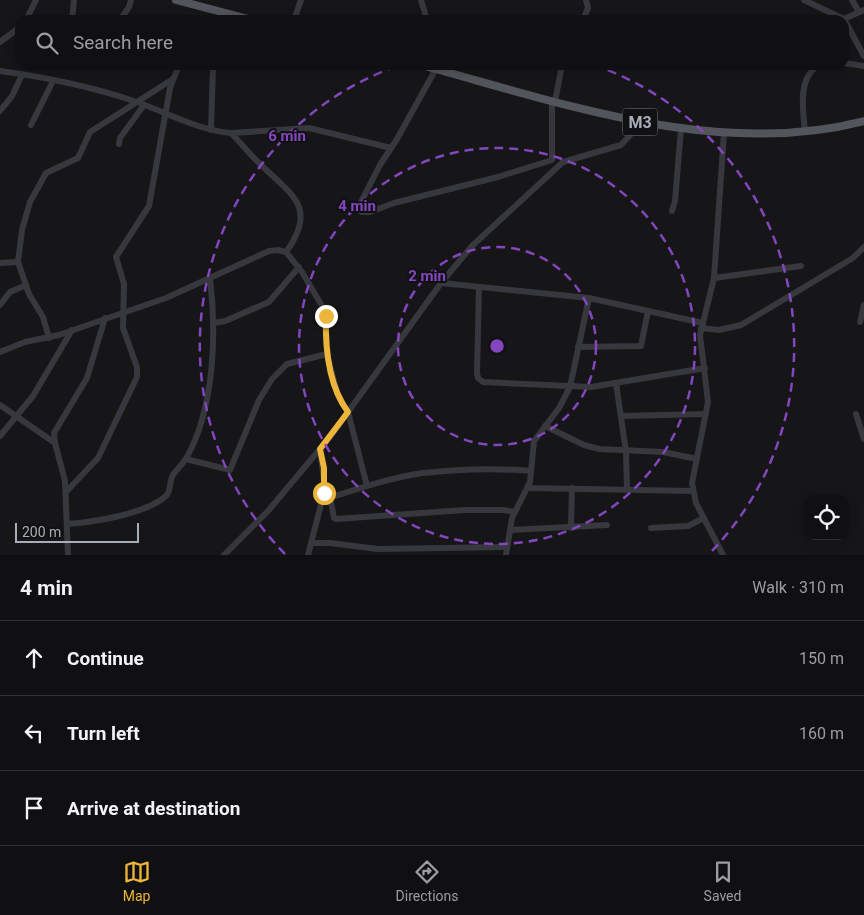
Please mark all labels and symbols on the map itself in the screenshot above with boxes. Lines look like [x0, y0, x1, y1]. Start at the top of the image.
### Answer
road number: M3 [622, 108, 658, 136]
text: 6 min [268, 127, 306, 145]
text: 4 min [338, 197, 376, 215]
text: 2 min [408, 267, 446, 285]
route end [315, 305, 338, 328]
centre of rings [488, 337, 506, 355]
route start [313, 482, 336, 505]
scale bar [15, 520, 139, 543]

